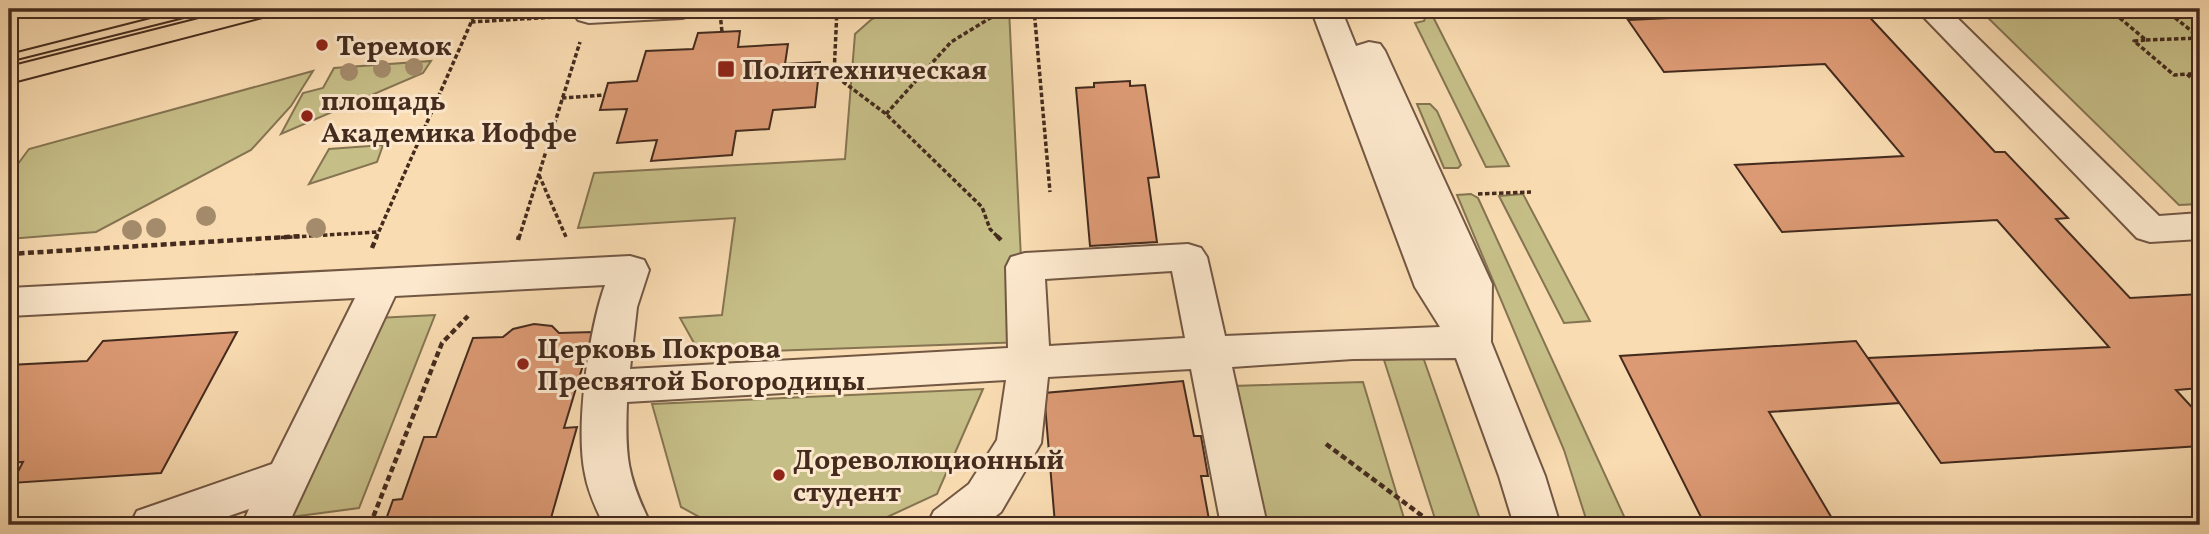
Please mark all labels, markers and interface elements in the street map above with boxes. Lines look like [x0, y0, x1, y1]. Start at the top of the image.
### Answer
place label: Теремок [336, 28, 452, 67]
marker: Теремок [314, 37, 330, 53]
place label: Политехническая [742, 52, 987, 91]
marker: Политехническая [716, 59, 736, 79]
place label: площадь Академика Иоффе [321, 83, 577, 154]
marker: площадь Академика Иоффе [299, 108, 315, 124]
place label: Церковь Покрова Пресвятой Богородицы [537, 331, 865, 402]
marker: Церковь Покрова Пресвятой Богородицы [515, 356, 531, 372]
place label: Дореволюционный студент [793, 442, 1064, 513]
marker: Дореволюционный студент [771, 467, 787, 483]

